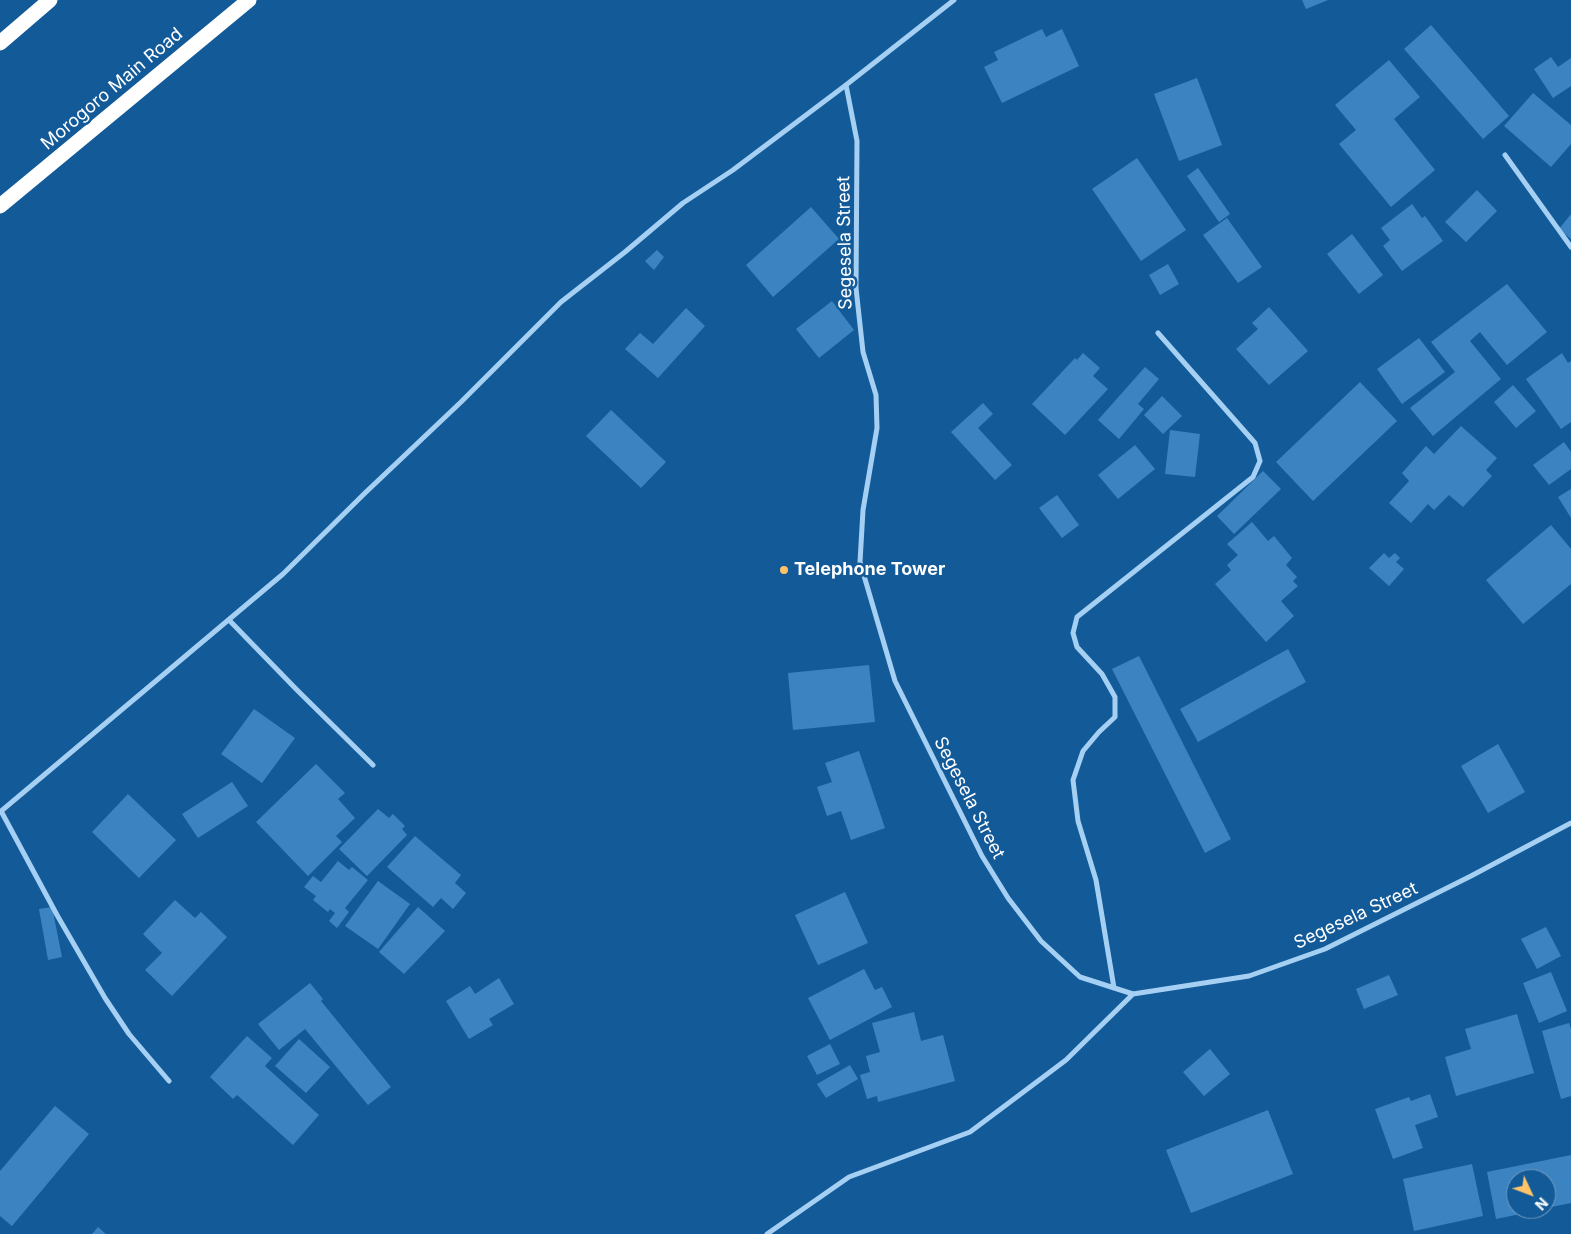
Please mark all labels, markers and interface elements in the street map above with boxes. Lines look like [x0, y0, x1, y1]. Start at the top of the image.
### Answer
street label: Morogoro Main Road [37, 23, 187, 155]
street label: Segesela Street [833, 176, 857, 310]
place label: Telephone Tower [794, 559, 945, 581]
marker: Telephone Tower [778, 564, 790, 576]
street label: Segesela Street [929, 733, 1009, 863]
street label: Segesela Street [1291, 878, 1421, 954]
north arrow [1506, 1169, 1556, 1219]
text: N [1532, 1194, 1551, 1214]

